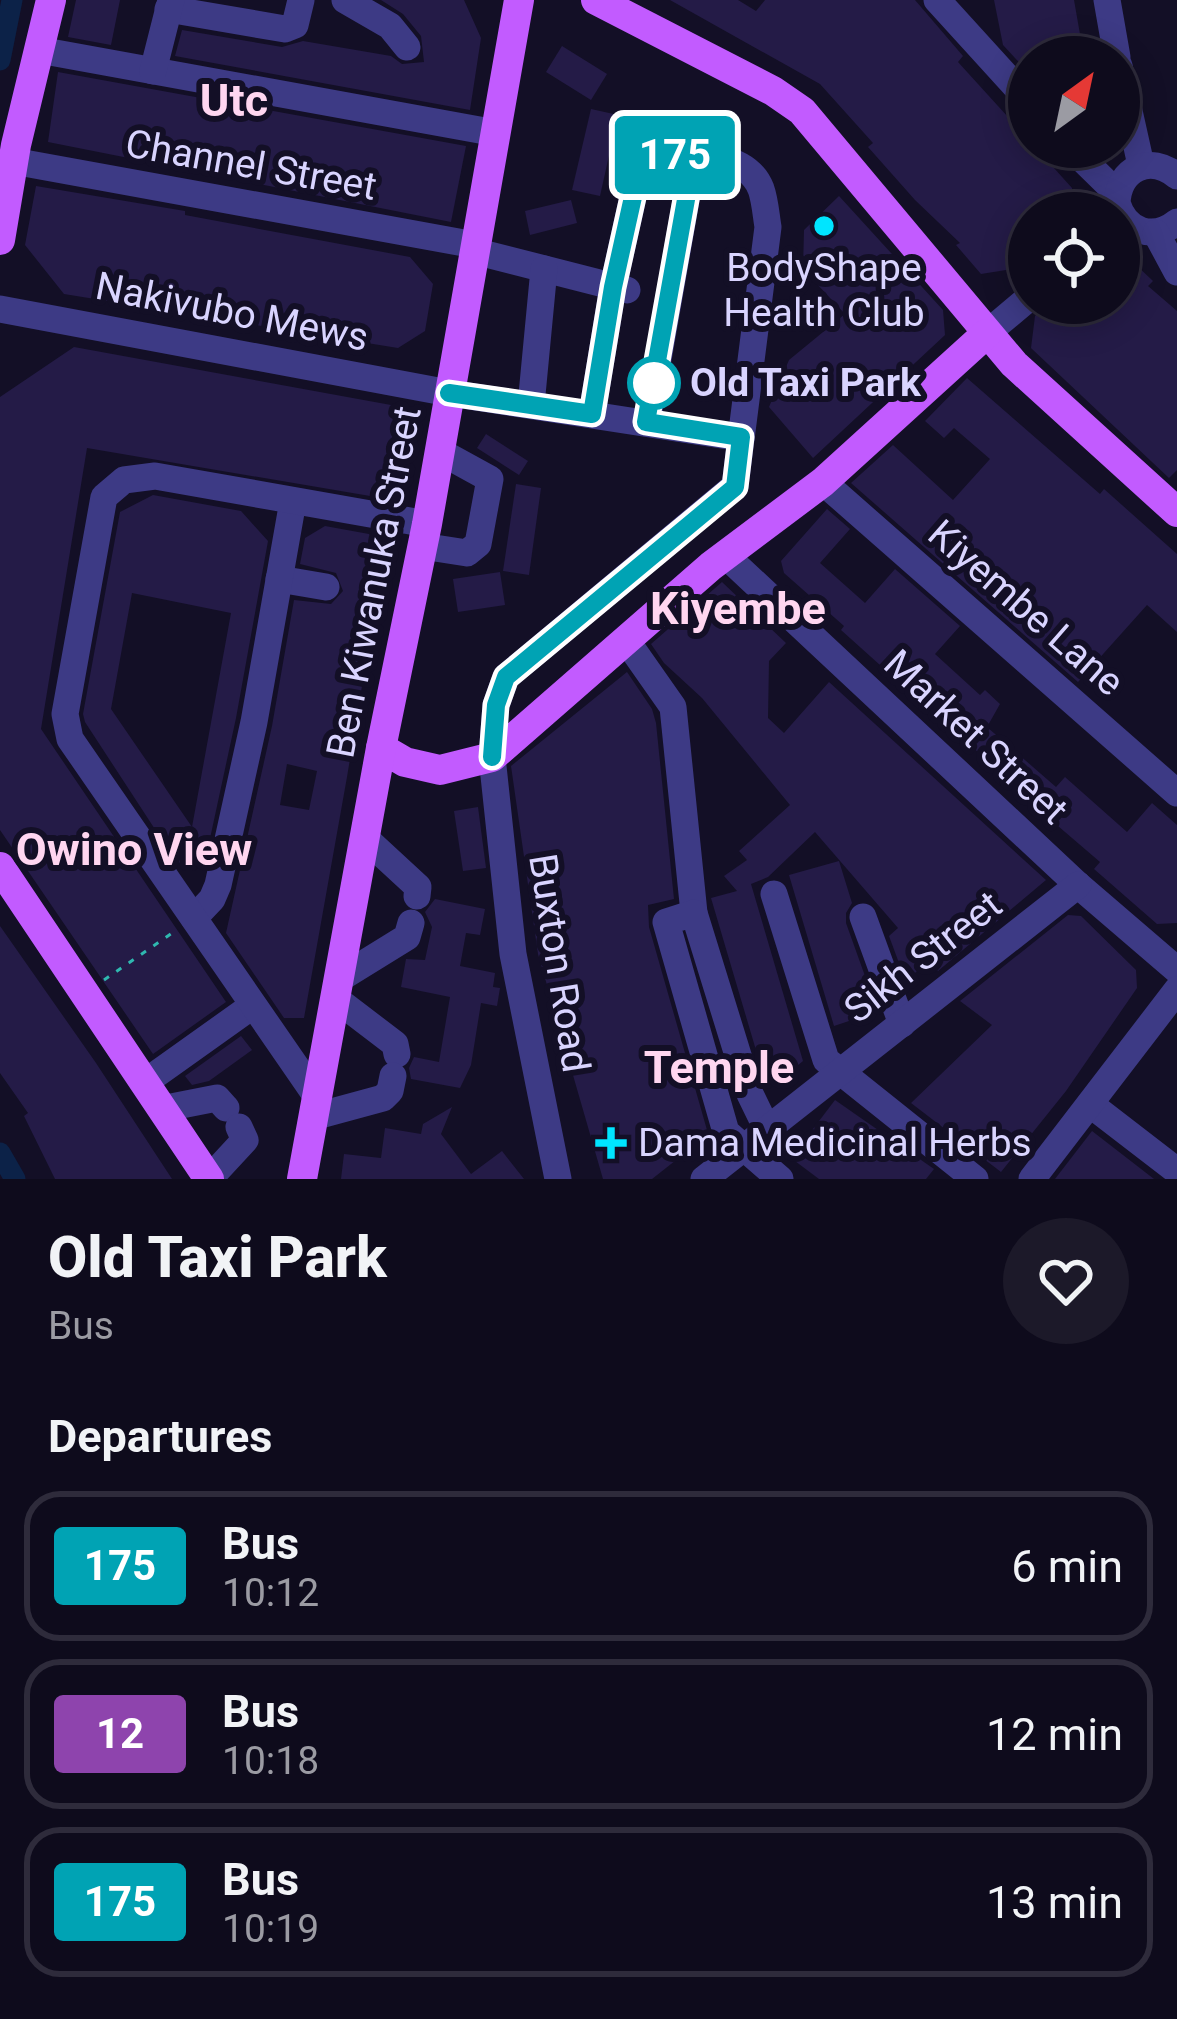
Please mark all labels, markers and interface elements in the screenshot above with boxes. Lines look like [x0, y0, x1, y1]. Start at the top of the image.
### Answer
north arrow [1008, 36, 1140, 168]
map controls [1008, 36, 1140, 324]
district label: Utc [200, 74, 268, 127]
line badge: 175 [606, 116, 744, 194]
street label: Channel Street [122, 120, 380, 210]
text: 175 [639, 130, 711, 179]
button: locate [1008, 192, 1140, 324]
marker: BodyShape Health Club [811, 213, 837, 239]
place label: BodyShape Health Club [723, 245, 925, 336]
street label: Nakivubo Mews [92, 263, 372, 361]
marker: Old Taxi Park [629, 358, 679, 408]
place label: Old Taxi Park [690, 360, 922, 406]
street label: Ben Kiwanuka Street [317, 402, 431, 762]
street label: Kiyembe Lane [919, 511, 1133, 705]
district label: Kiyembe [650, 582, 826, 635]
street label: Market Street [875, 640, 1077, 834]
district label: Owino View [16, 823, 252, 876]
street label: Buxton Road [519, 851, 599, 1075]
street label: Sikh Street [835, 881, 1011, 1033]
district label: Temple [644, 1041, 794, 1094]
place label: Dama Medicinal Herbs [638, 1120, 1032, 1166]
marker: Dama Medicinal Herbs [595, 1127, 627, 1159]
button: heart [1003, 1218, 1129, 1344]
text: Old Taxi Park [48, 1224, 387, 1291]
text: Bus [48, 1303, 114, 1349]
text: Departures [48, 1410, 272, 1463]
text: Bus [222, 1517, 299, 1570]
text: 6 min [1011, 1540, 1123, 1593]
text: 175 [84, 1541, 156, 1590]
text: 10:12 [222, 1570, 319, 1616]
text: Bus [222, 1685, 299, 1738]
text: 12 min [986, 1708, 1123, 1761]
text: 12 [96, 1709, 144, 1758]
text: 10:18 [222, 1738, 319, 1784]
text: Bus [222, 1853, 299, 1906]
text: 13 min [986, 1876, 1123, 1929]
text: 175 [84, 1877, 156, 1926]
text: 10:19 [222, 1906, 319, 1952]

